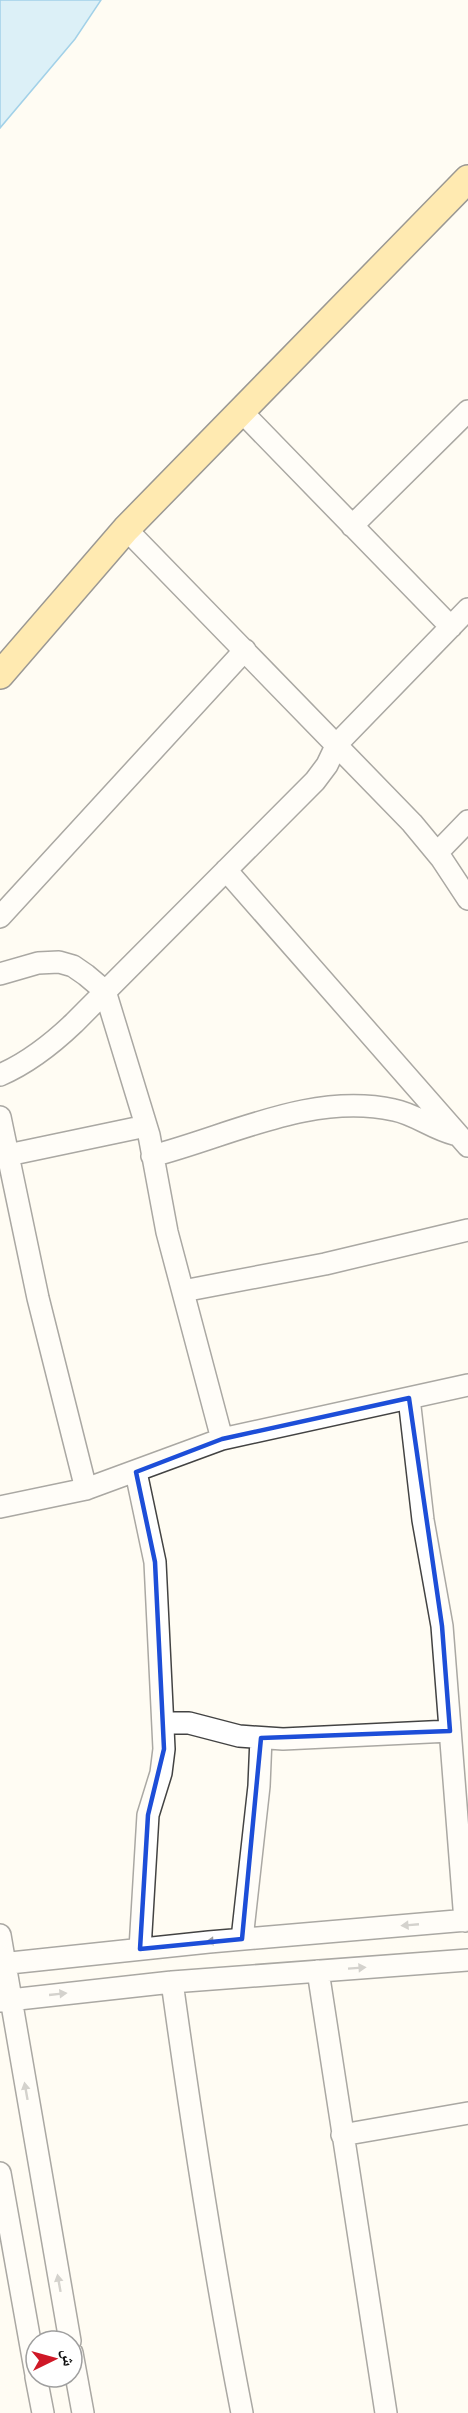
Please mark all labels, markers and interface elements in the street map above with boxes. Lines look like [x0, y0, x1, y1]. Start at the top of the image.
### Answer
one-way arrow [400, 1920, 419, 1930]
one-way arrow [206, 1936, 225, 1946]
one-way arrow [348, 1963, 367, 1973]
one-way arrow [49, 1990, 68, 1999]
one-way arrow [22, 2082, 31, 2101]
one-way arrow [54, 2274, 63, 2293]
north arrow [24, 2329, 84, 2389]
text: ش [58, 2349, 78, 2367]

